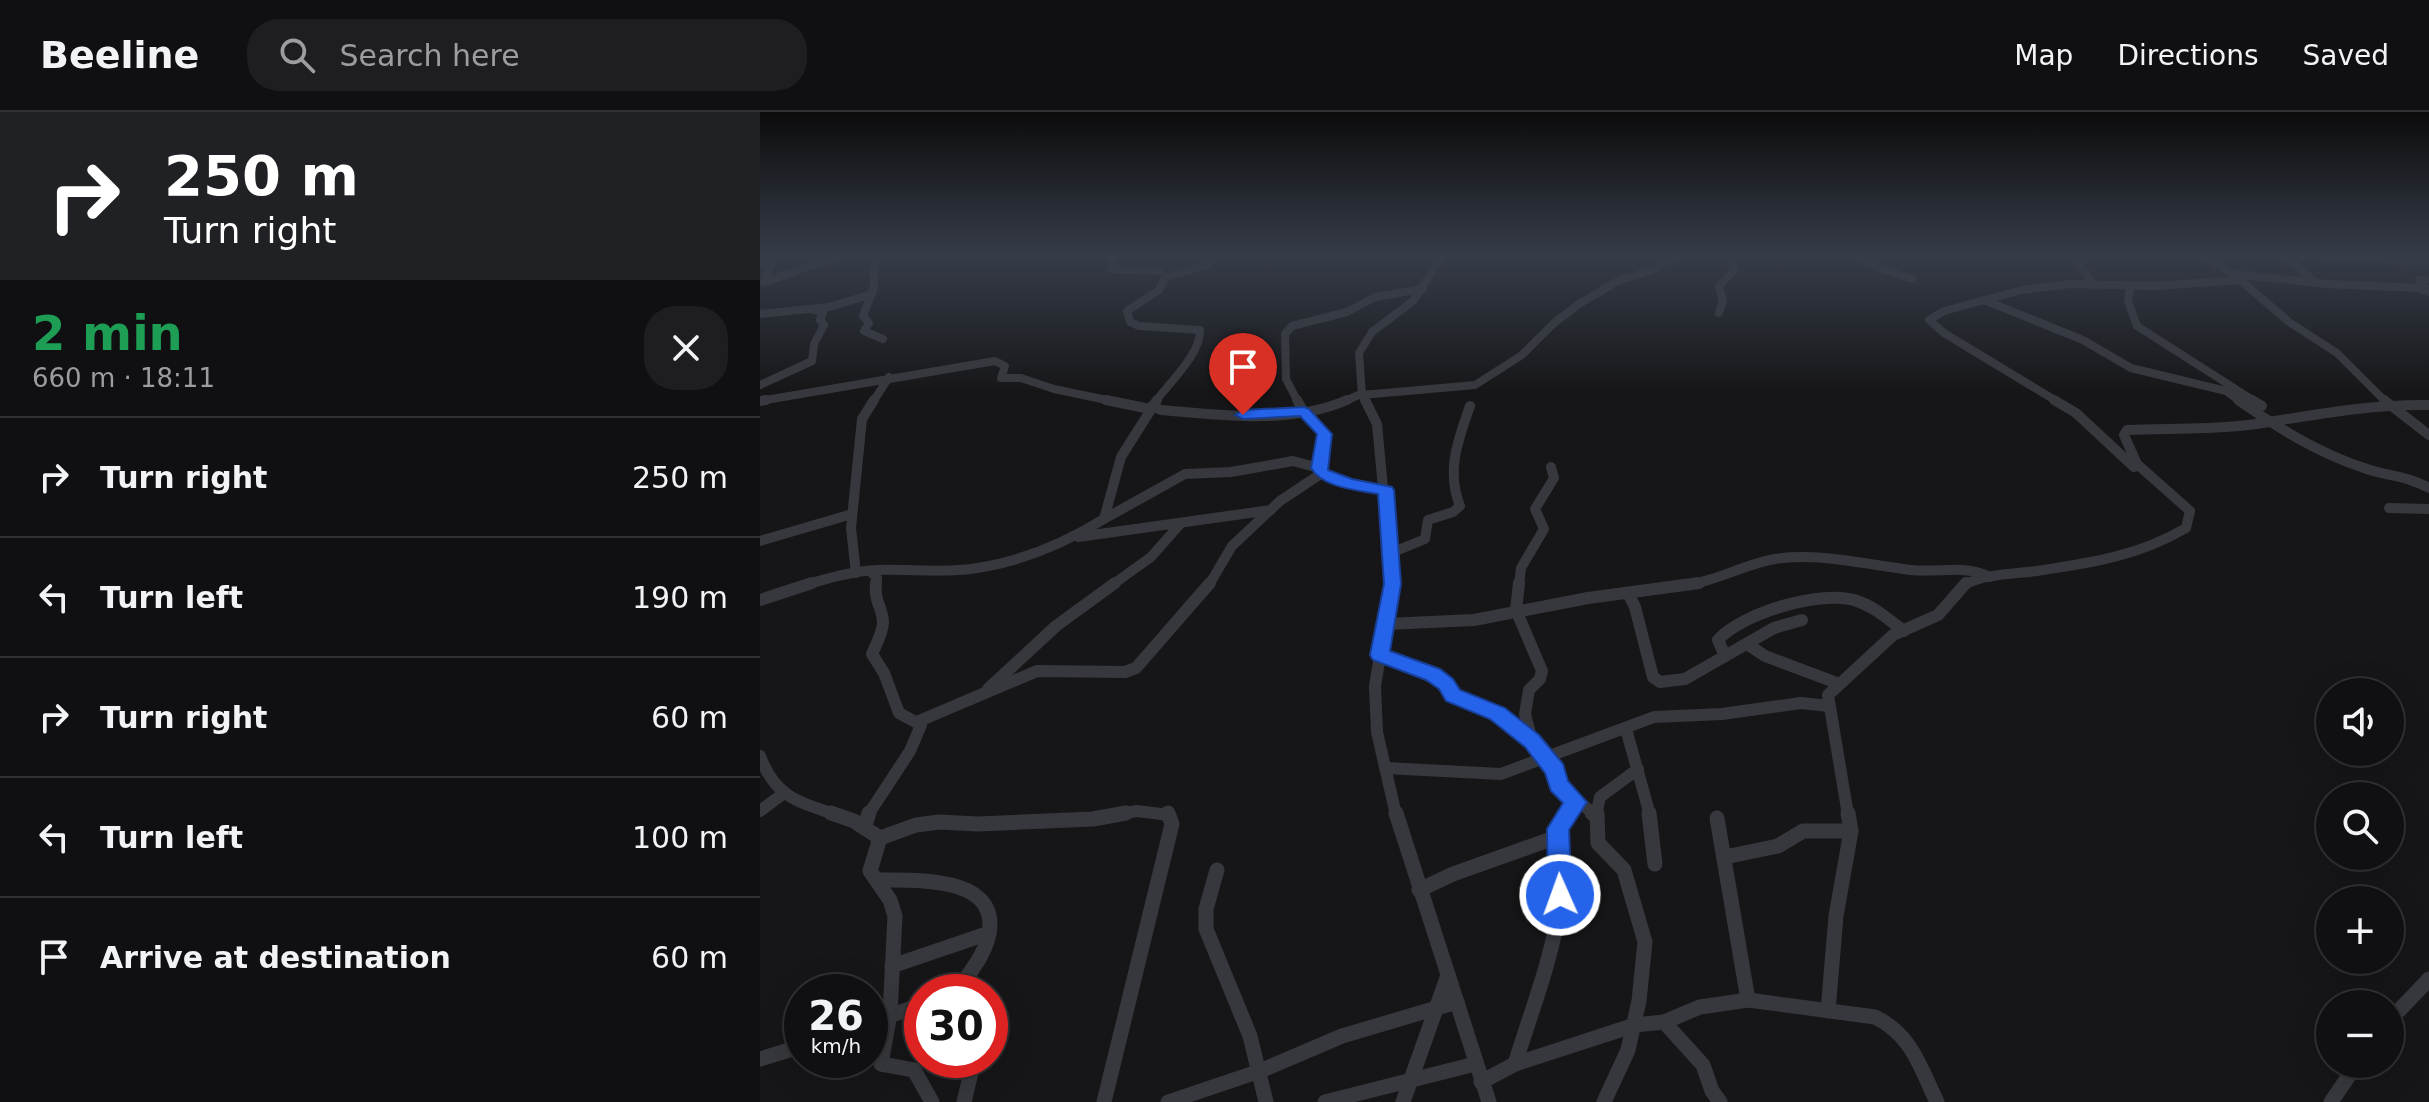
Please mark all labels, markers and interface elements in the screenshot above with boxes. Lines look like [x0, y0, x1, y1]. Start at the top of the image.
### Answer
search box [247, 19, 807, 91]
text: Beeline [40, 33, 199, 77]
icon: search [275, 33, 319, 77]
text: Search here [339, 38, 520, 73]
text: Map [2014, 39, 2073, 72]
text: Directions [2117, 39, 2258, 72]
text: Saved [2302, 39, 2389, 72]
text: 250 m [164, 143, 359, 208]
icon: right [32, 144, 136, 248]
text: Turn right [164, 210, 336, 251]
text: 2 min [32, 305, 183, 361]
button: close [644, 306, 728, 390]
pin [1209, 333, 1277, 415]
icon: arrive [1221, 345, 1265, 389]
text: 660 m · 18:11 [32, 363, 215, 393]
icon: right [32, 455, 76, 499]
text: Turn right [100, 460, 267, 495]
text: 250 m [632, 460, 728, 495]
icon: left [32, 575, 76, 619]
text: Turn left [100, 580, 243, 615]
text: 190 m [632, 580, 728, 615]
map controls [2316, 678, 2404, 1078]
button: sound [2316, 678, 2404, 766]
icon: right [32, 695, 76, 739]
text: Turn right [100, 700, 267, 735]
text: 60 m [651, 700, 728, 735]
button: search [2316, 782, 2404, 870]
icon: left [32, 815, 76, 859]
text: Turn left [100, 820, 243, 855]
text: 100 m [632, 820, 728, 855]
position arrow [1518, 853, 1602, 937]
button: + [2316, 886, 2404, 974]
icon: arrive [32, 935, 76, 979]
text: Arrive at destination [100, 940, 451, 975]
text: 60 m [651, 940, 728, 975]
speed limit sign: 30 [904, 974, 1008, 1078]
button: − [2316, 990, 2404, 1078]
text: 26 [808, 993, 864, 1039]
text: km/h [811, 1034, 861, 1058]

